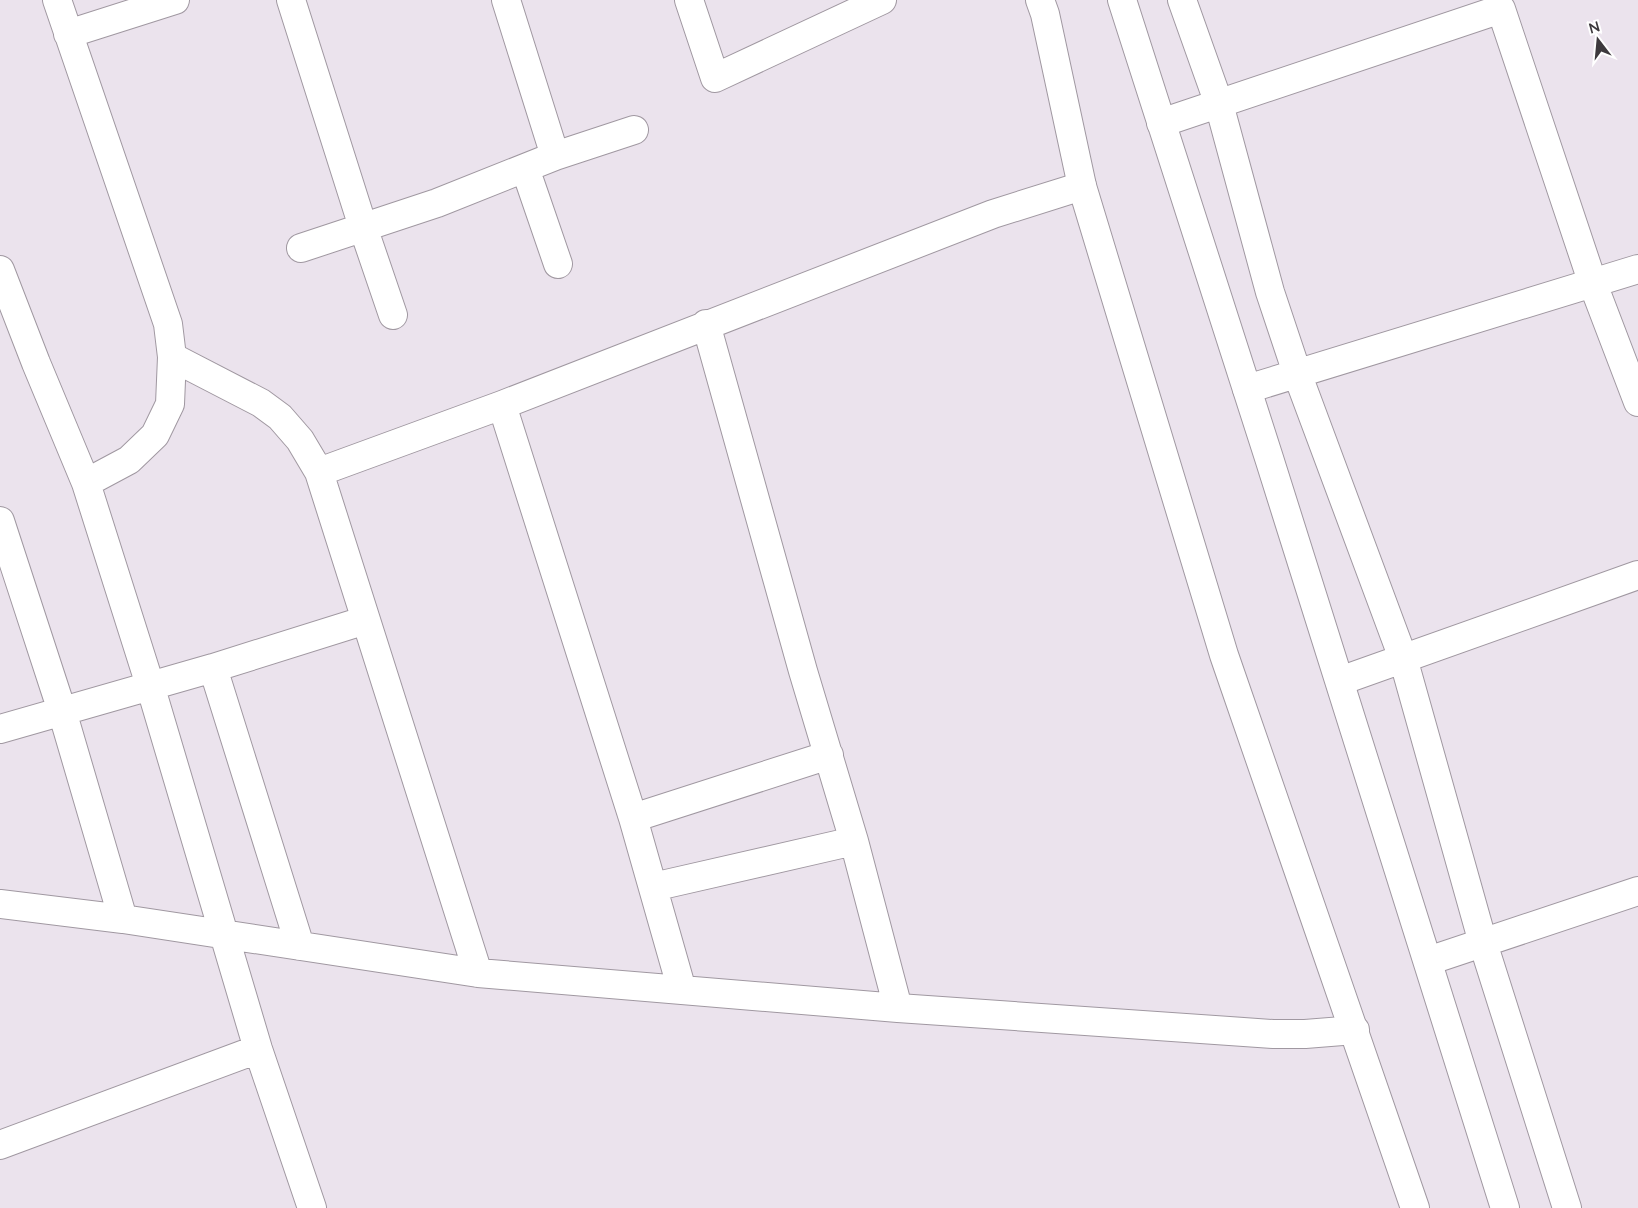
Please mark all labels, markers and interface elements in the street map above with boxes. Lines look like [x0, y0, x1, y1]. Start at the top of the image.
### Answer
north arrow [1573, 15, 1623, 65]
text: N [1587, 17, 1602, 37]

